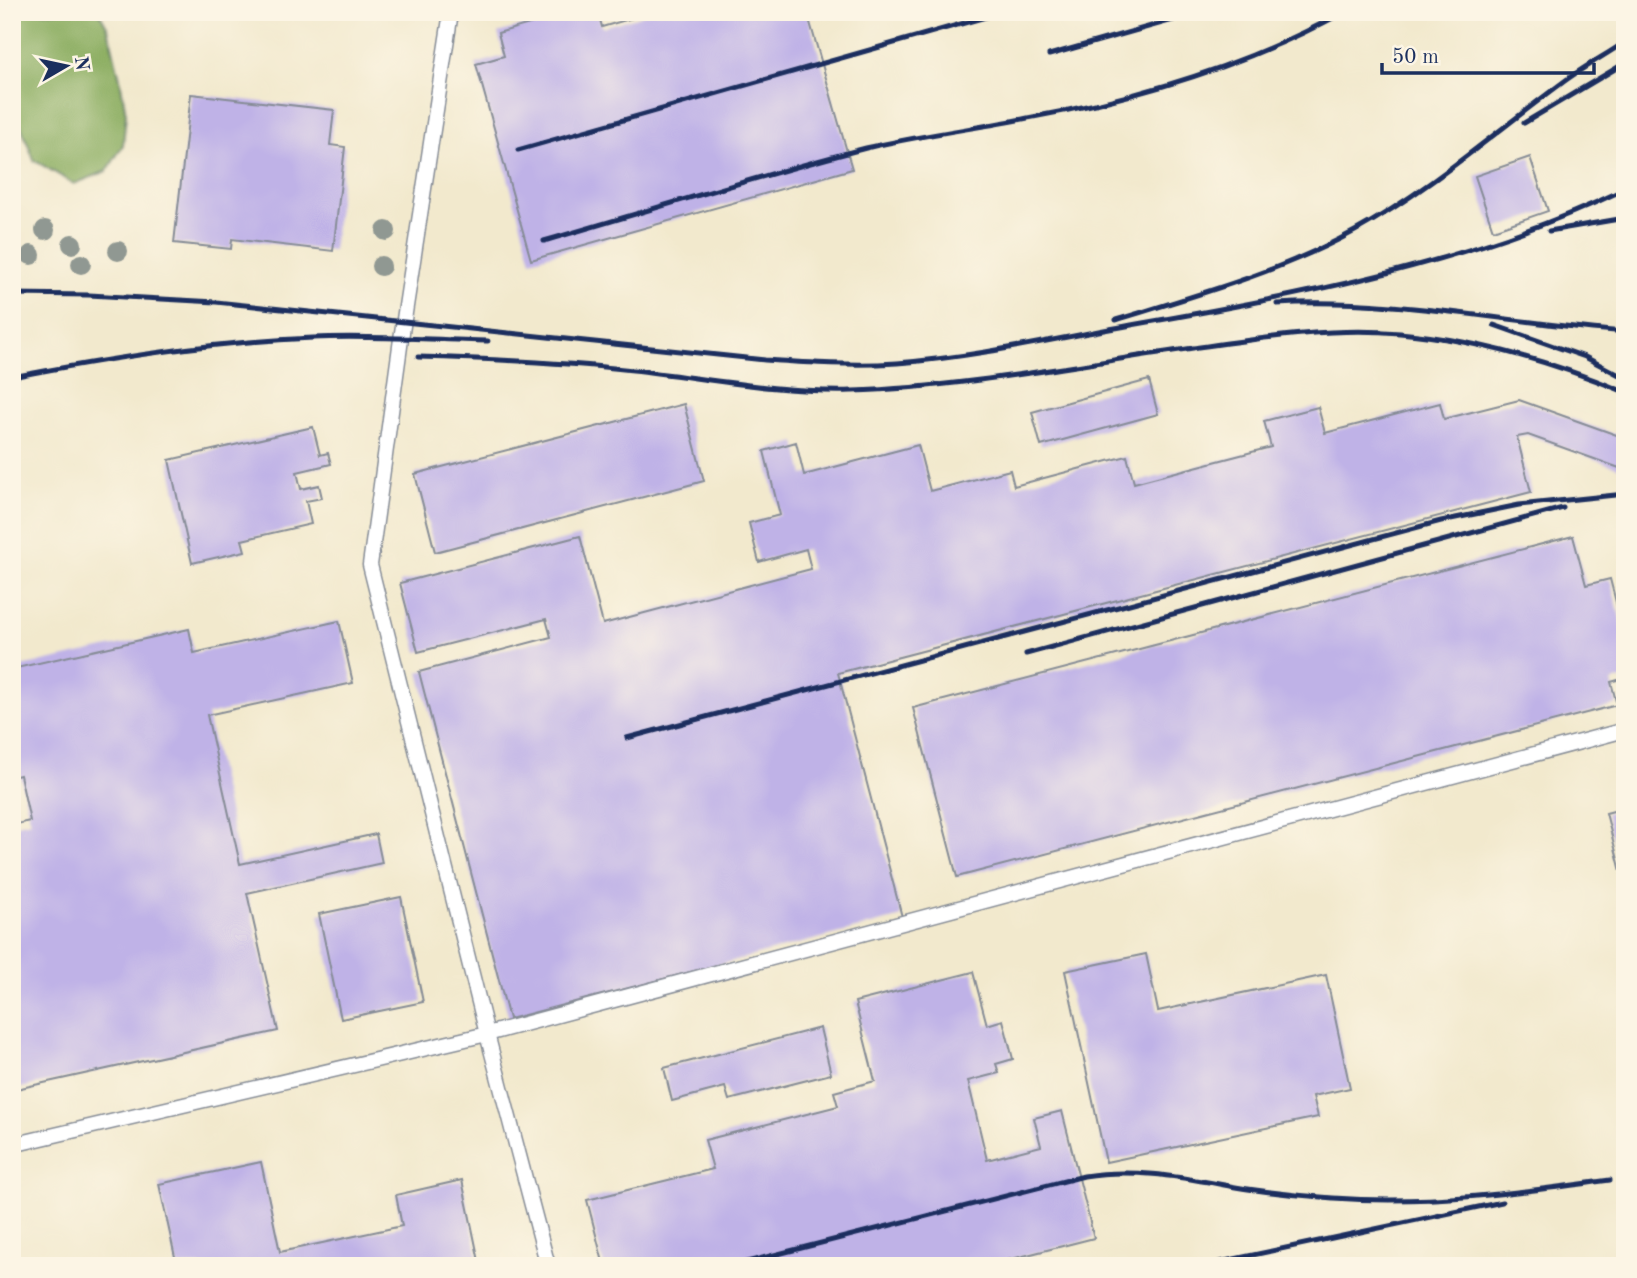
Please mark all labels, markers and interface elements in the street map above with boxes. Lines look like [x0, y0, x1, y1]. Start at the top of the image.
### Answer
north arrow [32, 32, 102, 102]
scale bar [1382, 32, 1593, 76]
text: 50 m [1392, 47, 1439, 68]
text: N [70, 55, 91, 73]

